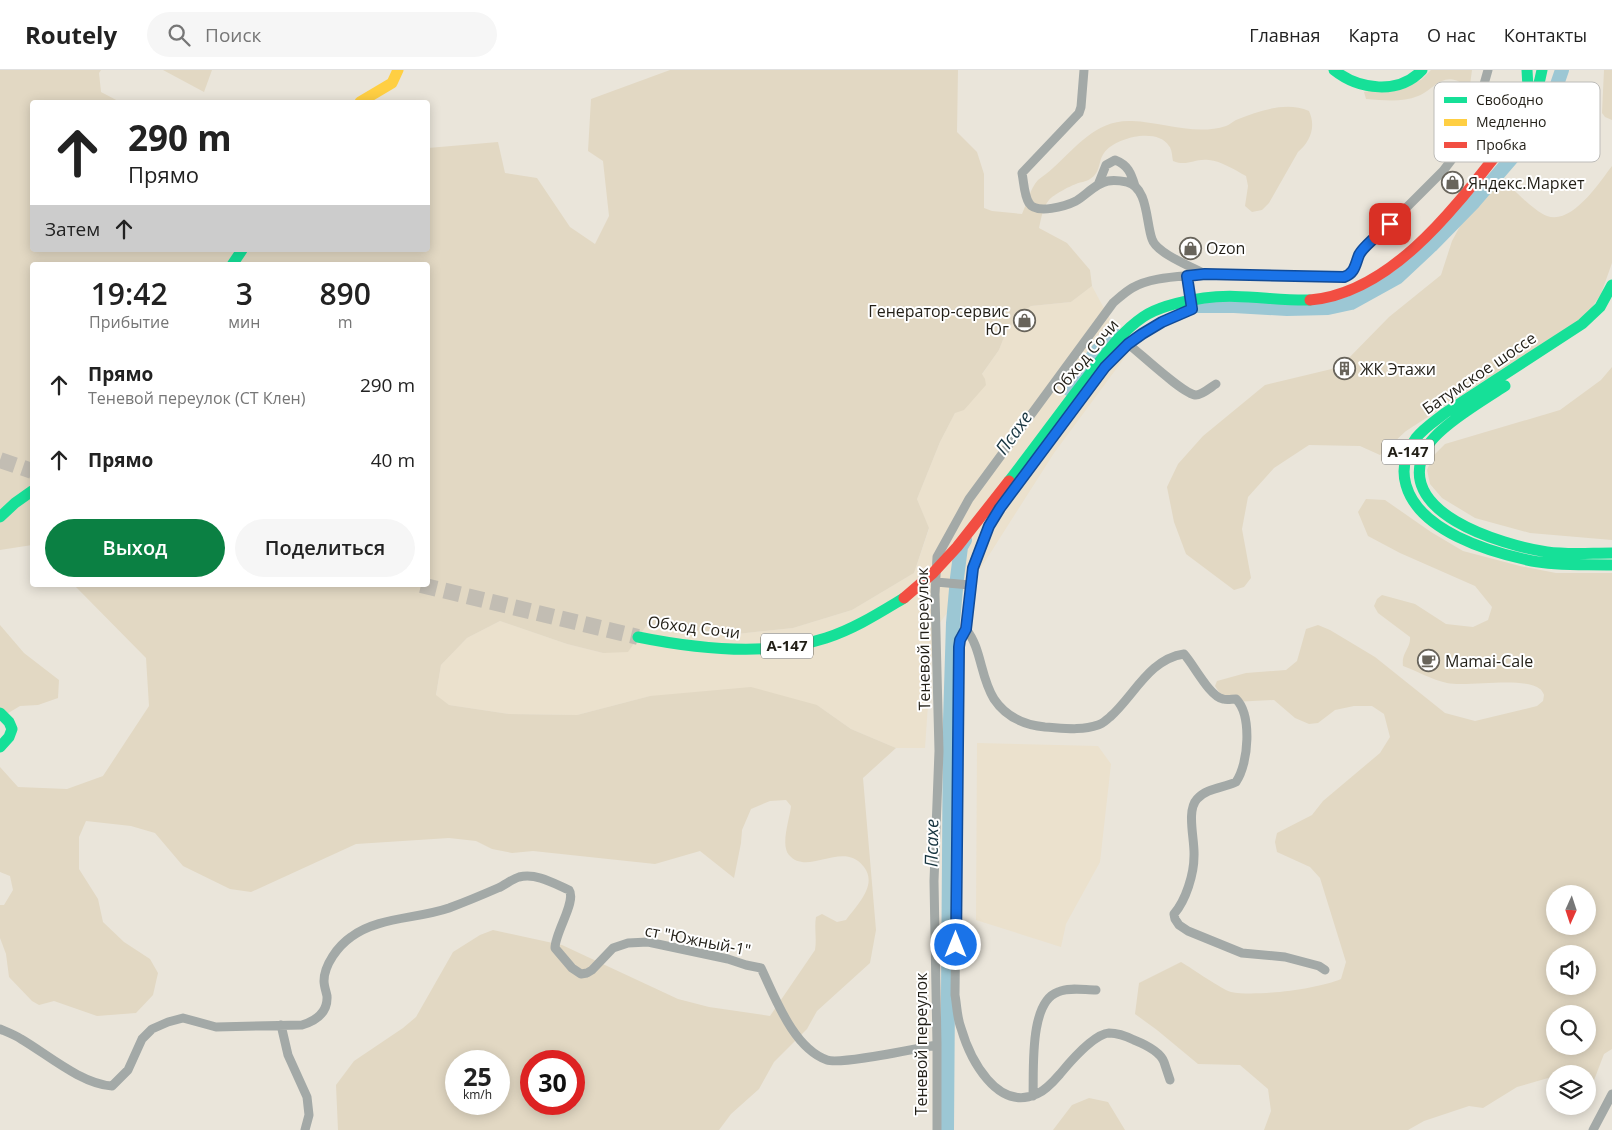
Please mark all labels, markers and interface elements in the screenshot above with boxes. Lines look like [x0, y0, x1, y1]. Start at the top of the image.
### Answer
search box [147, 12, 497, 57]
text: Routely [25, 18, 117, 51]
icon: search [165, 21, 193, 49]
text: Поиск [205, 22, 261, 48]
text: Главная [1249, 23, 1321, 47]
text: Карта [1349, 23, 1399, 47]
text: О нас [1427, 23, 1476, 47]
text: Контакты [1504, 23, 1587, 47]
legend [1434, 82, 1600, 162]
text: Свободно [1476, 90, 1543, 109]
text: Медленно [1476, 112, 1547, 131]
text: 290 m [128, 114, 232, 161]
icon: ahead [45, 120, 110, 185]
text: Пробка [1476, 135, 1527, 154]
text: Прямо [128, 159, 199, 189]
shop icon: Яндекс.Маркет [1440, 171, 1464, 195]
place label: Яндекс.Маркет [1468, 172, 1585, 194]
pin [1369, 203, 1411, 245]
icon: arrive [1376, 210, 1404, 238]
icon: ahead [110, 215, 138, 243]
text: Затем [45, 216, 100, 242]
shop icon: Ozon [1178, 236, 1202, 260]
place label: Ozon [1206, 237, 1245, 259]
text: 19:42 [91, 273, 168, 314]
text: 3 [236, 273, 253, 314]
text: 890 [319, 273, 371, 314]
place label: Генератор-сервис Юг [868, 300, 1009, 340]
shop icon: Генератор-сервис Юг [1013, 308, 1037, 332]
text: Прибытие [89, 311, 169, 333]
text: мин [228, 311, 260, 333]
text: m [338, 311, 353, 333]
street label: Обход Сочи [1047, 314, 1123, 400]
street label: Батумское шоссе [1418, 327, 1540, 419]
building icon: ЖК Этажи [1332, 357, 1356, 381]
place label: ЖК Этажи [1360, 358, 1436, 380]
text: Прямо [88, 361, 153, 387]
icon: ahead [45, 371, 73, 399]
text: 290 m [360, 372, 415, 398]
text: Теневой переулок (СТ Клен) [88, 387, 305, 409]
water label: Псахе [989, 406, 1037, 459]
road number: А-147 [1382, 440, 1434, 464]
icon: ahead [45, 446, 73, 474]
text: Прямо [88, 447, 153, 473]
text: 40 m [371, 447, 415, 473]
button: Выход [45, 519, 225, 577]
button: Поделиться [235, 519, 415, 577]
street label: Теневой переулок [911, 567, 935, 711]
street label: Обход Сочи [647, 610, 741, 644]
road number: А-147 [761, 634, 813, 658]
cafe icon: Mamai-Cale [1417, 649, 1441, 673]
place label: Mamai-Cale [1445, 650, 1533, 672]
water label: Псахе [919, 819, 943, 867]
north arrow [1546, 885, 1596, 935]
map controls [1546, 885, 1596, 1115]
position arrow [929, 918, 981, 970]
street label: ст "Южный-1" [643, 919, 753, 961]
button: sound [1546, 945, 1596, 995]
street label: Теневой переулок [910, 972, 932, 1115]
button: search [1546, 1005, 1596, 1055]
speed limit sign: 30 [520, 1050, 585, 1115]
text: 25 [463, 1059, 492, 1093]
button: layers [1546, 1065, 1596, 1115]
text: km/h [463, 1086, 492, 1103]

